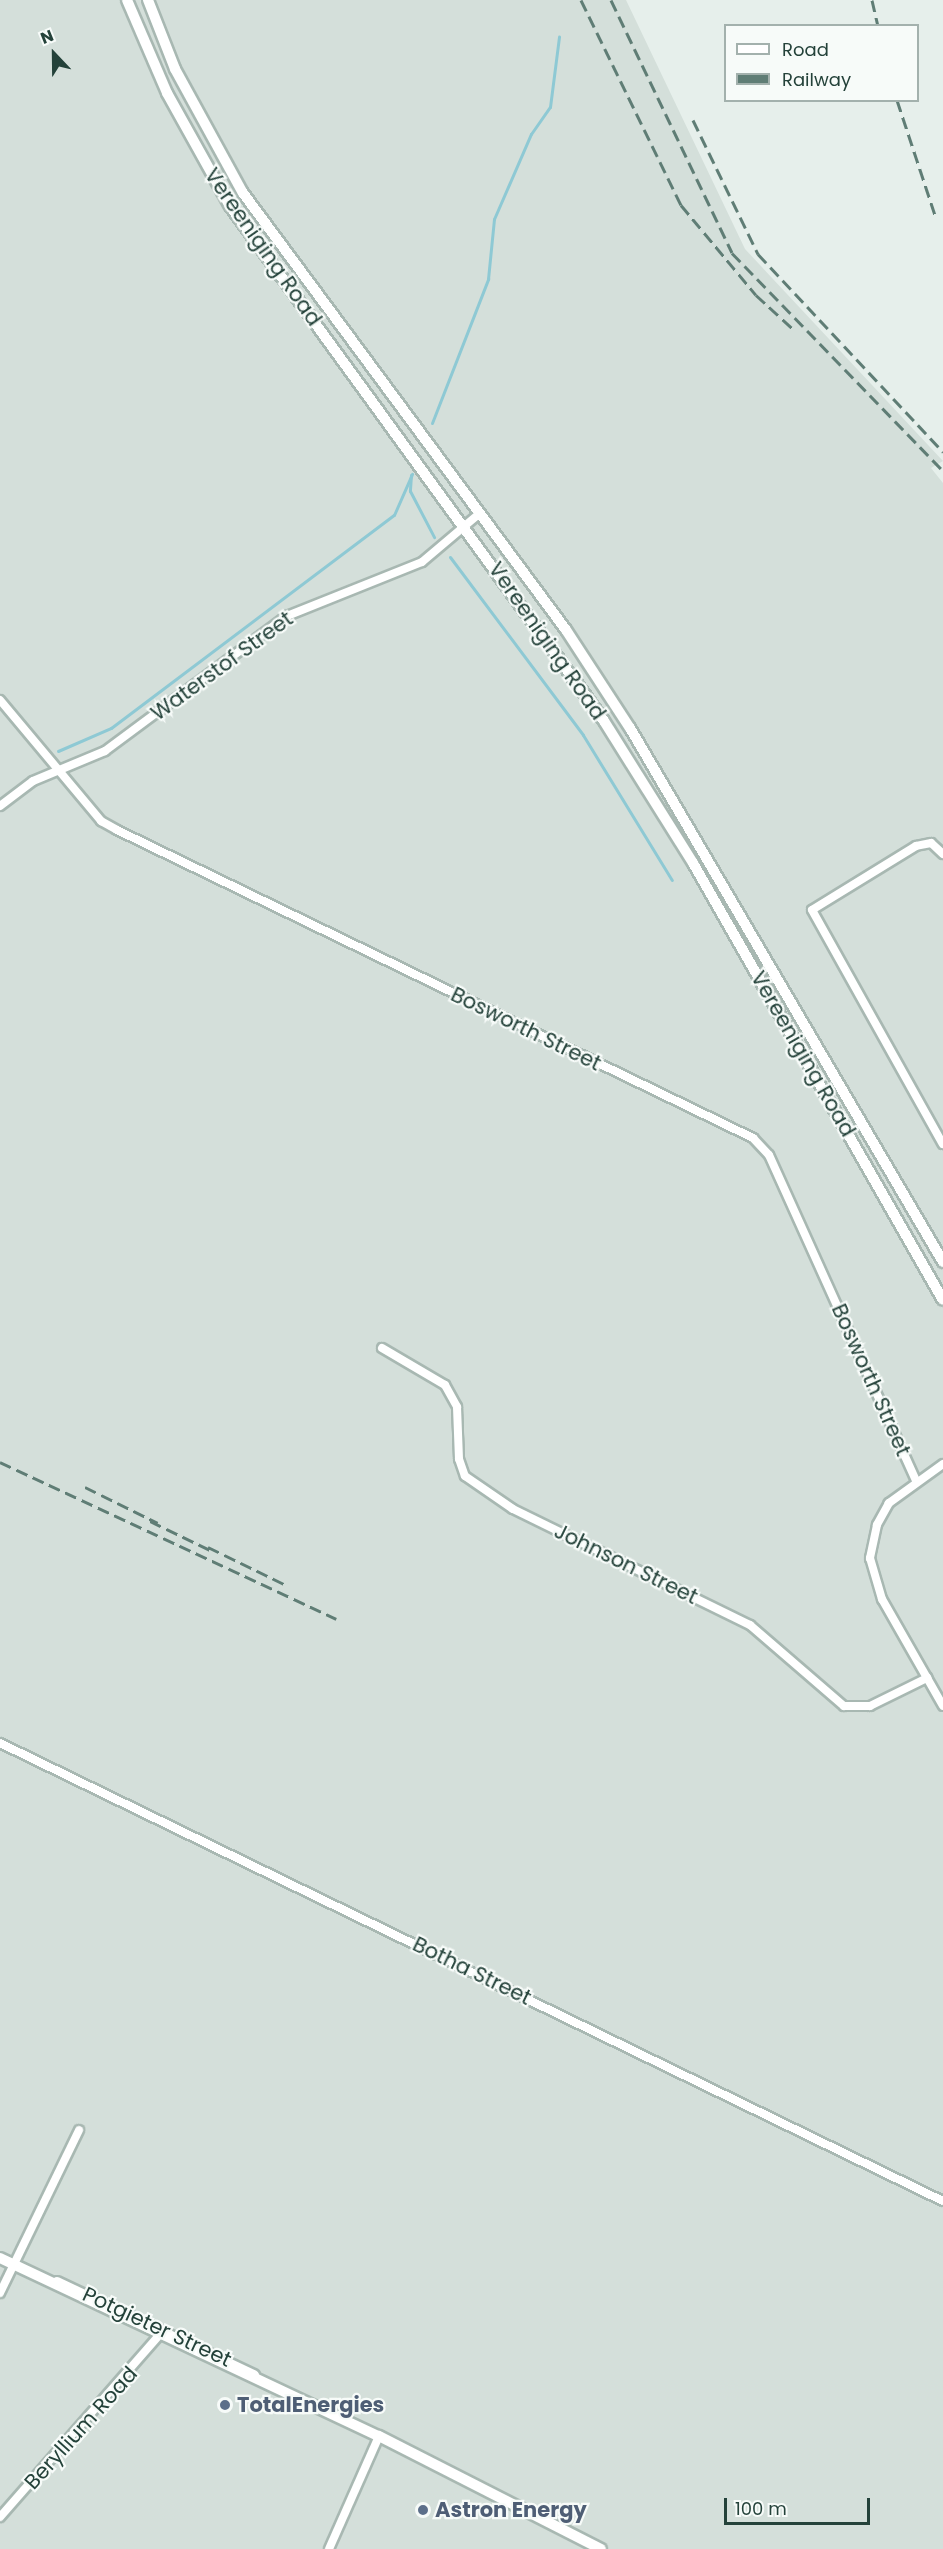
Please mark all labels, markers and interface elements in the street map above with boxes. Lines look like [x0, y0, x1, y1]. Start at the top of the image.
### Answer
north arrow [24, 24, 84, 84]
text: N [37, 24, 57, 50]
legend [724, 24, 919, 102]
text: Road [782, 37, 829, 62]
text: Railway [782, 67, 851, 92]
street label: Vereeniging Road [199, 163, 327, 331]
street label: Vereeniging Road [483, 557, 611, 725]
street label: Waterstof Street [146, 606, 298, 726]
street label: Vereeniging Road [745, 967, 861, 1141]
street label: Bosworth Street [447, 982, 605, 1076]
street label: Bosworth Street [826, 1300, 916, 1460]
street label: Johnson Street [550, 1518, 702, 1610]
street label: Botha Street [409, 1931, 535, 2011]
street label: Potgieter Street [79, 2282, 235, 2372]
street label: Beryllium Road [19, 2361, 143, 2495]
place label: TotalEnergies [237, 2392, 384, 2418]
marker: TotalEnergies [218, 2398, 232, 2412]
scale bar [727, 2486, 872, 2524]
text: 100 m [735, 2496, 787, 2521]
place label: Astron Energy [435, 2497, 587, 2523]
marker: Astron Energy [416, 2503, 430, 2517]

